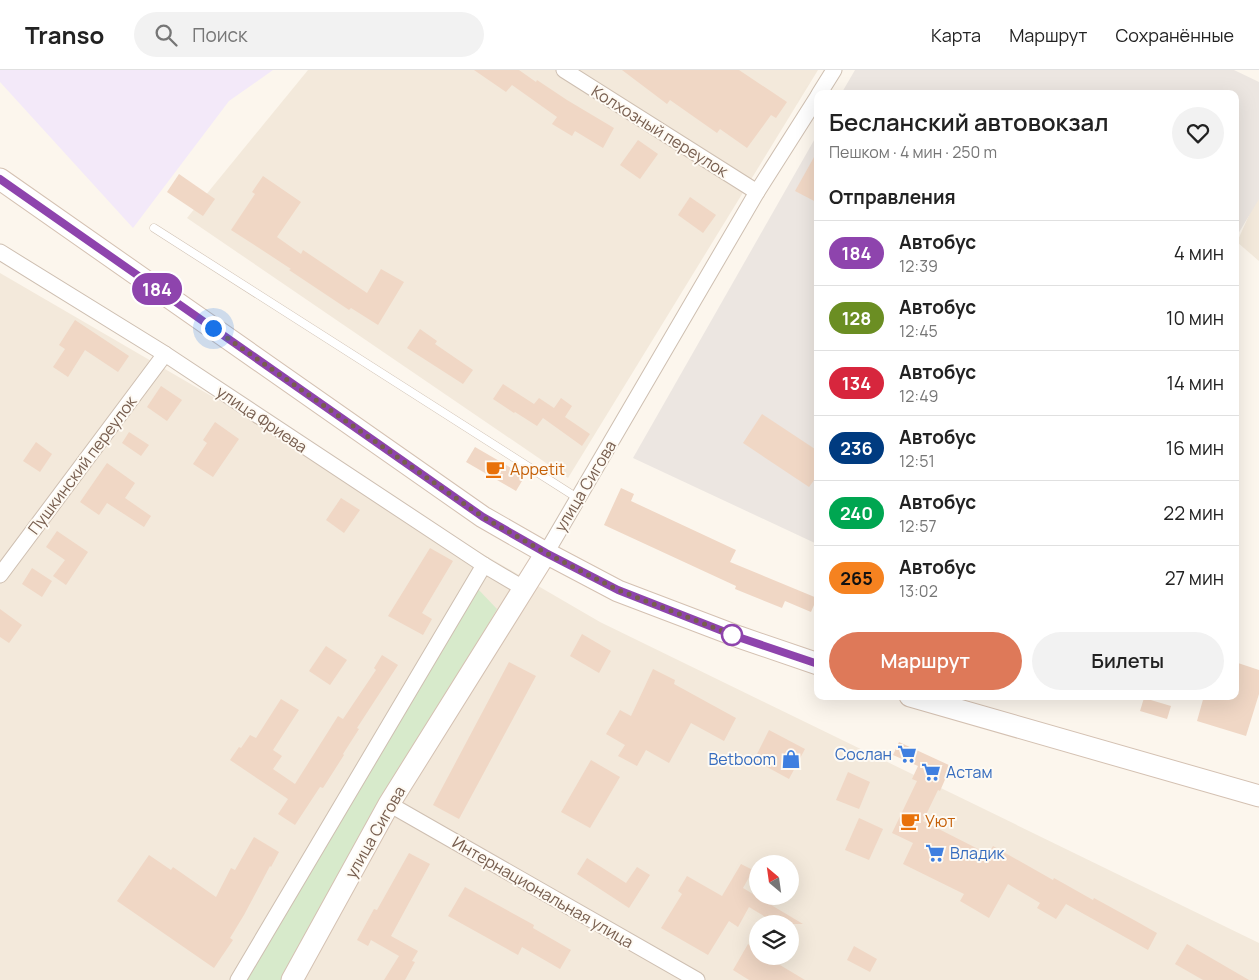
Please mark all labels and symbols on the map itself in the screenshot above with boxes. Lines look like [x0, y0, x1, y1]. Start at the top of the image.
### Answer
street label: Колхозный переулок [587, 80, 733, 183]
line badge: 184 [128, 273, 186, 305]
your location [201, 316, 226, 341]
street label: улица Фриева [212, 380, 312, 458]
street label: Пушкинский переулок [23, 390, 142, 539]
street label: улица Сигова [549, 436, 621, 536]
cafe icon: Appetit [484, 458, 506, 480]
place label: Appetit [510, 458, 565, 480]
unlabelled marker [721, 624, 743, 646]
place label: Сослан [835, 743, 892, 765]
supermarket icon: Сослан [896, 743, 918, 765]
place label: Betboom [708, 748, 776, 770]
shop icon: Betboom [780, 748, 802, 770]
supermarket icon: Астам [920, 761, 942, 783]
place label: Астам [946, 761, 993, 783]
street label: улица Сигова [340, 782, 410, 882]
cafe icon: Уют [899, 810, 921, 832]
place label: Уют [925, 810, 955, 832]
street label: Интернациональная улица [448, 831, 638, 953]
supermarket icon: Владик [924, 842, 946, 864]
place label: Владик [950, 842, 1006, 864]
north arrow [749, 855, 799, 905]

